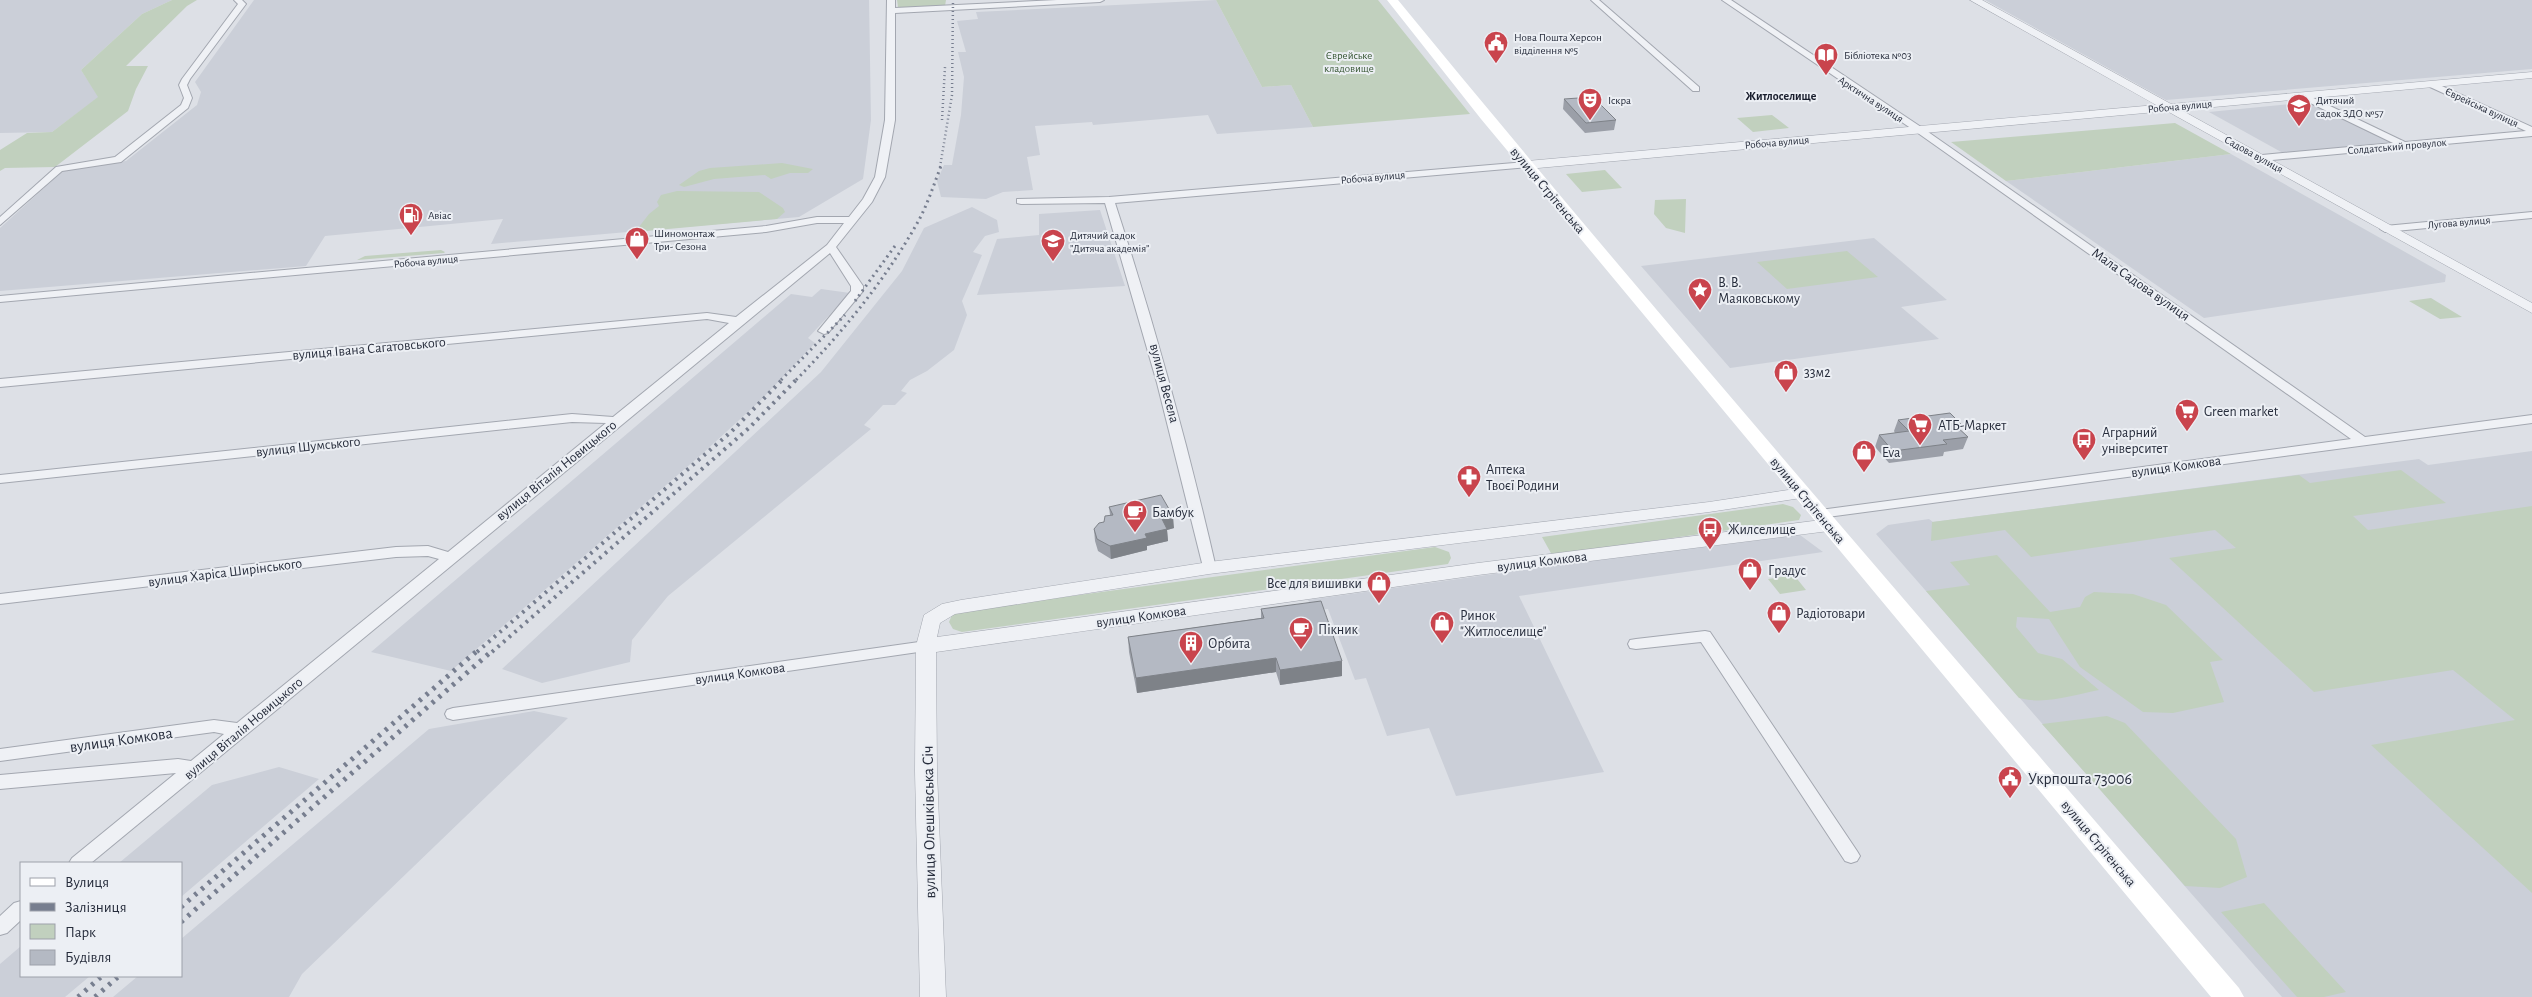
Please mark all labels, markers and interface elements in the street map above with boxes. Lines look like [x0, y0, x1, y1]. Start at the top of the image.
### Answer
public building icon: Нова Пошта Херсон відділення №5 [1483, 30, 1509, 64]
place label: Нова Пошта Херсон відділення №5 [1514, 32, 1602, 56]
library icon: Бібліотека №03 [1813, 42, 1839, 76]
park label: Єврейське кладовище [1324, 50, 1374, 74]
place label: Бібліотека №03 [1844, 50, 1912, 61]
street label: Арктична вулиця [1836, 74, 1905, 125]
street label: Єврейська вулиця [2443, 86, 2520, 129]
theatre icon: Іскра [1577, 87, 1603, 121]
district label: Житлоселище [1746, 90, 1817, 102]
school or university icon: Дитячий садок ЗДО №57 [2286, 93, 2312, 127]
place label: Іскра [1608, 95, 1631, 106]
place label: Дитячий садок ЗДО №57 [2316, 95, 2384, 119]
street label: Робоча вулиця [2147, 98, 2213, 115]
street label: Робоча вулиця [1744, 134, 1810, 151]
street label: Садова вулиця [2223, 134, 2285, 175]
street label: Солдатський провулок [2347, 137, 2447, 156]
street label: вулиця Стрітенська [1507, 145, 1588, 237]
street label: Робоча вулиця [1340, 169, 1406, 186]
fuel station icon: Авіас [398, 202, 424, 236]
place label: Авіас [428, 210, 451, 221]
street label: Лугова вулиця [2427, 214, 2491, 231]
shop icon: Шиномонтаж Три- Сезона [624, 226, 650, 260]
place label: Шиномонтаж Три- Сезона [654, 228, 715, 252]
school or university icon: Дитячий садок ”Дитяча академія” [1040, 228, 1066, 262]
place label: Дитячий садок ”Дитяча академія” [1070, 230, 1149, 254]
street label: Мала Садова вулиця [2089, 246, 2192, 324]
street label: Робоча вулиця [393, 253, 459, 270]
place label: В. В. Маяковському [1718, 276, 1800, 306]
place icon: В. В. Маяковському [1687, 277, 1713, 311]
street label: вулиця Івана Сагатовського [292, 335, 447, 363]
street label: вулиця Весела [1147, 342, 1181, 425]
shop icon: 33м2 [1773, 359, 1799, 393]
place label: 33м2 [1804, 366, 1831, 380]
supermarket icon: Green market [2174, 398, 2200, 432]
place label: Green market [2204, 405, 2279, 419]
supermarket icon: АТБ-Маркет [1907, 412, 1933, 446]
street label: вулиця Віталія Новицького [494, 418, 620, 524]
place label: АТБ-Маркет [1938, 419, 2007, 433]
place label: Аграрний університет [2101, 426, 2169, 456]
bus stop icon: Аграрний університет [2071, 427, 2097, 461]
street label: вулиця Шумського [255, 435, 361, 459]
shop icon: Eva [1851, 439, 1877, 473]
place label: Eva [1882, 446, 1901, 460]
street label: вулиця Комкова [2130, 454, 2223, 480]
street label: вулиця Стрітенська [1767, 455, 1848, 547]
place label: Аптека Твоєї Родини [1486, 463, 1559, 493]
pharmacy icon: Аптека Твоєї Родини [1456, 464, 1482, 498]
cafe icon: Бамбук [1122, 499, 1148, 533]
place label: Бамбук [1152, 506, 1194, 520]
bus stop icon: Жилселище [1697, 516, 1723, 550]
place label: Жилселище [1728, 523, 1796, 537]
street label: вулиця Комкова [1496, 549, 1589, 574]
street label: вулиця Харіса Ширінського [147, 557, 303, 589]
shop icon: Градус [1737, 557, 1763, 591]
place label: Градус [1768, 564, 1806, 578]
shop icon: Все для вишивки [1366, 570, 1392, 604]
place label: Все для вишивки [1267, 577, 1362, 591]
shop icon: Радіотовари [1766, 600, 1792, 634]
street label: вулиця Комкова [1095, 604, 1188, 630]
place label: Радіотовари [1796, 607, 1865, 621]
place label: Ринок "Житлоселище" [1460, 609, 1547, 639]
shop icon: Ринок "Житлоселище" [1429, 610, 1455, 644]
cafe icon: Пікник [1288, 616, 1314, 650]
place label: Пікник [1318, 623, 1358, 637]
building icon: Орбита [1178, 630, 1204, 664]
place label: Орбита [1208, 637, 1251, 651]
street label: вулиця Комкова [694, 661, 787, 687]
street label: вулиця Віталія Новицького [182, 675, 306, 782]
street label: вулиця Комкова [69, 725, 174, 756]
street label: вулиця Олешківська Січ [920, 745, 939, 899]
public building icon: Укрпошта 73006 [1997, 765, 2023, 799]
place label: Укрпошта 73006 [2028, 771, 2132, 787]
street label: вулиця Стрітенська [2058, 798, 2139, 890]
legend [20, 862, 182, 977]
text: Вулиця [65, 875, 109, 890]
text: Залізниця [65, 900, 126, 915]
text: Парк [65, 925, 96, 940]
text: Будівля [65, 950, 111, 965]

